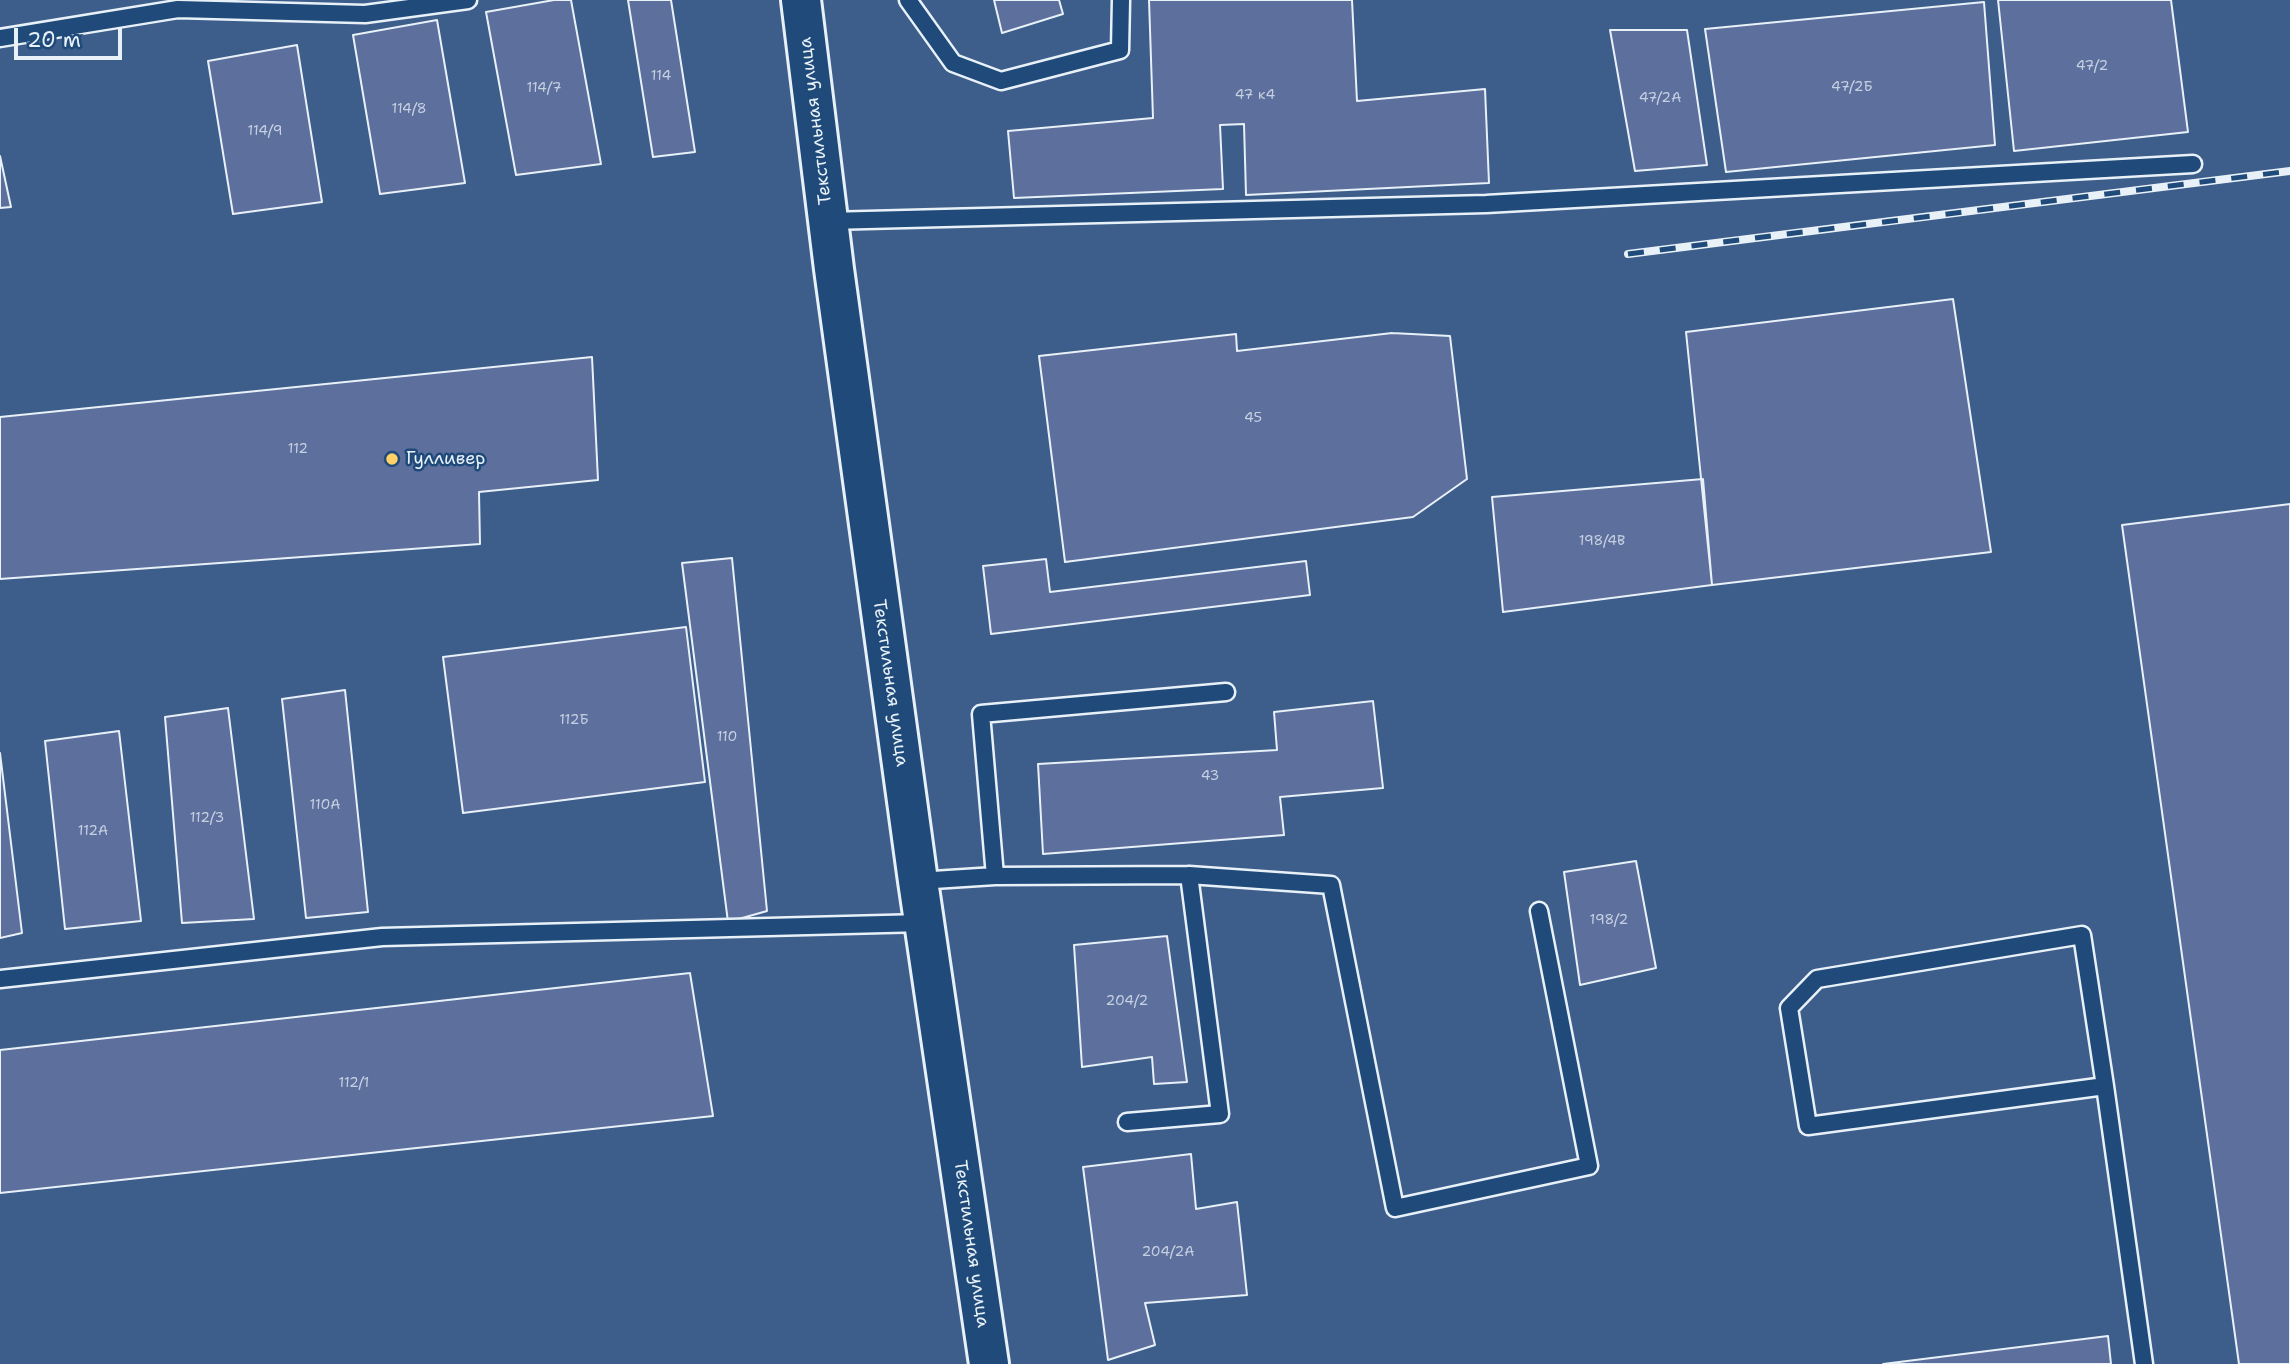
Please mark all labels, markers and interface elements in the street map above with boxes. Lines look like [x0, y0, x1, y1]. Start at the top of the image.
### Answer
scale bar [18, 14, 126, 58]
text: 20 m [27, 26, 81, 54]
street label: Текстильная улица [795, 36, 837, 206]
house number: 47/2 [2076, 58, 2108, 74]
house number: 114 [651, 68, 671, 84]
house number: 47/2Б [1831, 79, 1873, 95]
house number: 114/7 [527, 80, 561, 96]
house number: 47 к4 [1235, 87, 1275, 103]
house number: 47/2А [1639, 90, 1681, 106]
house number: 114/8 [392, 101, 426, 117]
house number: 114/9 [248, 123, 282, 139]
house number: 45 [1244, 410, 1262, 426]
house number: 112 [288, 441, 308, 457]
place label: Гулливер [406, 448, 485, 470]
marker: Гулливер [384, 451, 400, 467]
house number: 198/4В [1579, 533, 1625, 549]
street label: Текстильная улица [868, 598, 912, 768]
house number: 112Б [559, 712, 589, 728]
house number: 110 [717, 729, 737, 745]
house number: 43 [1201, 768, 1219, 784]
house number: 110А [310, 797, 340, 813]
house number: 112/3 [190, 810, 224, 826]
house number: 112А [78, 823, 108, 839]
house number: 198/2 [1590, 912, 1628, 928]
house number: 204/2 [1106, 993, 1148, 1009]
house number: 112/1 [339, 1075, 369, 1091]
street label: Текстильная улица [949, 1159, 993, 1329]
house number: 204/2А [1142, 1244, 1194, 1260]

